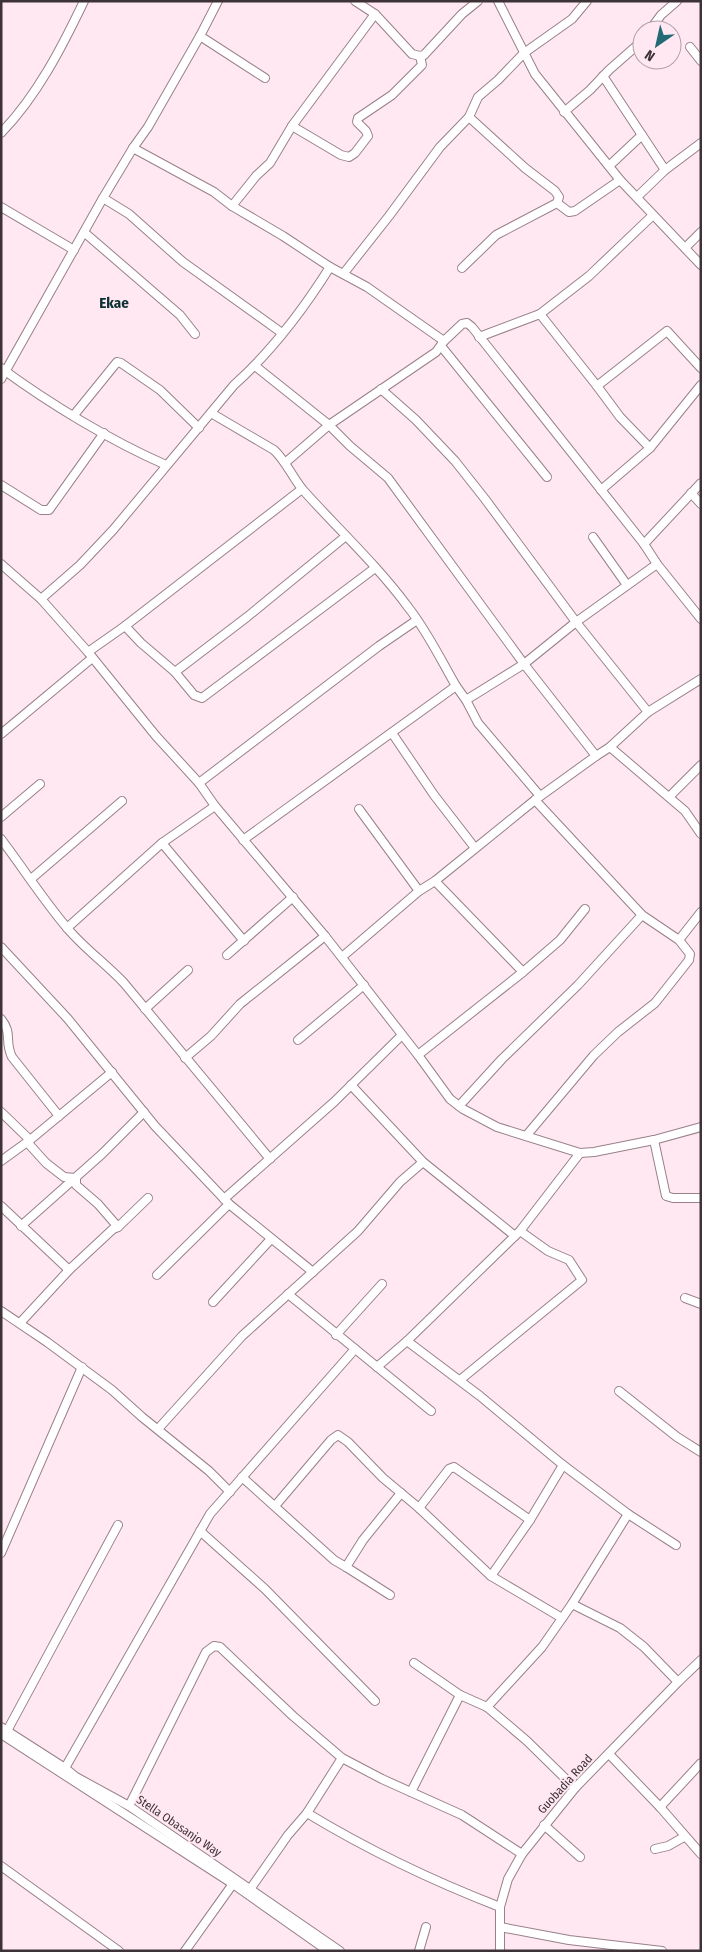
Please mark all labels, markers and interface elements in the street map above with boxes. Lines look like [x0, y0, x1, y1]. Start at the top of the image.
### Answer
north arrow [632, 20, 682, 70]
text: N [642, 46, 658, 65]
district label: Ekae [99, 294, 129, 312]
street label: Guobadia Road [535, 1752, 595, 1816]
street label: Stella Obasanjo Way [134, 1792, 225, 1860]

